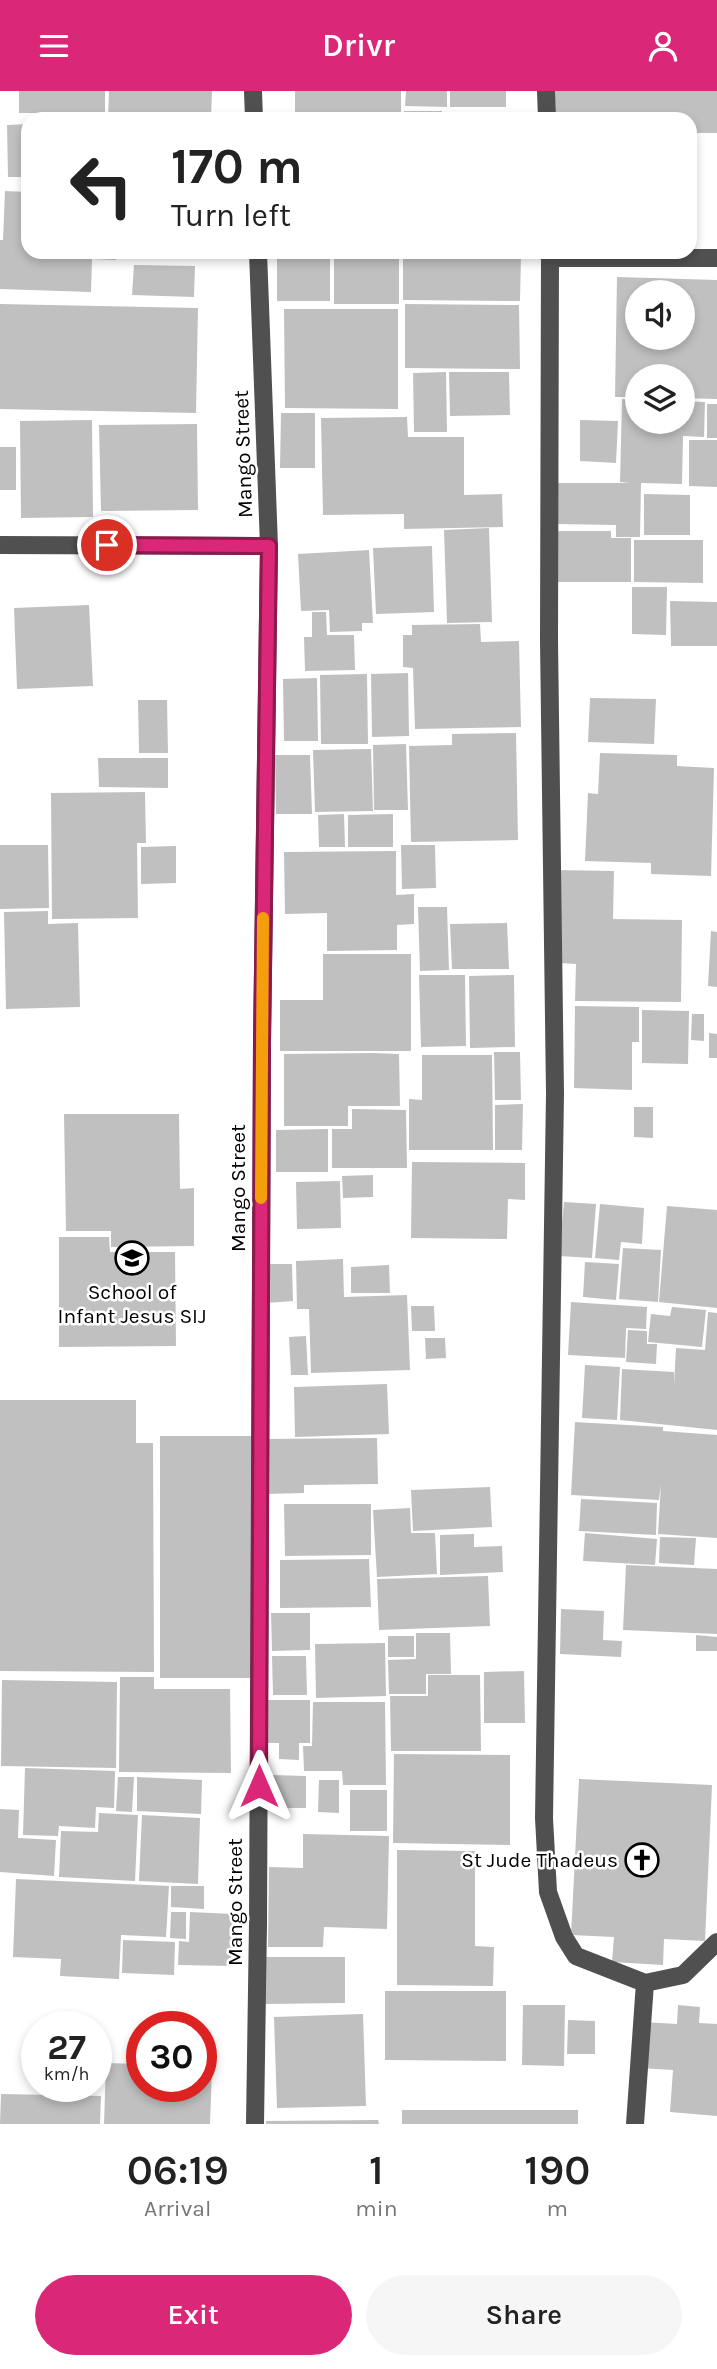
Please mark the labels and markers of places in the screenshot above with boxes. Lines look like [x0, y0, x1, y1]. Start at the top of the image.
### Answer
pin [77, 515, 137, 575]
school or university icon: School of Infant Jesus SIJ [113, 1239, 151, 1277]
place label: School of Infant Jesus SIJ [58, 1280, 206, 1328]
church icon: St Jude Thadeus [623, 1841, 661, 1879]
place label: St Jude Thadeus [461, 1848, 618, 1872]

